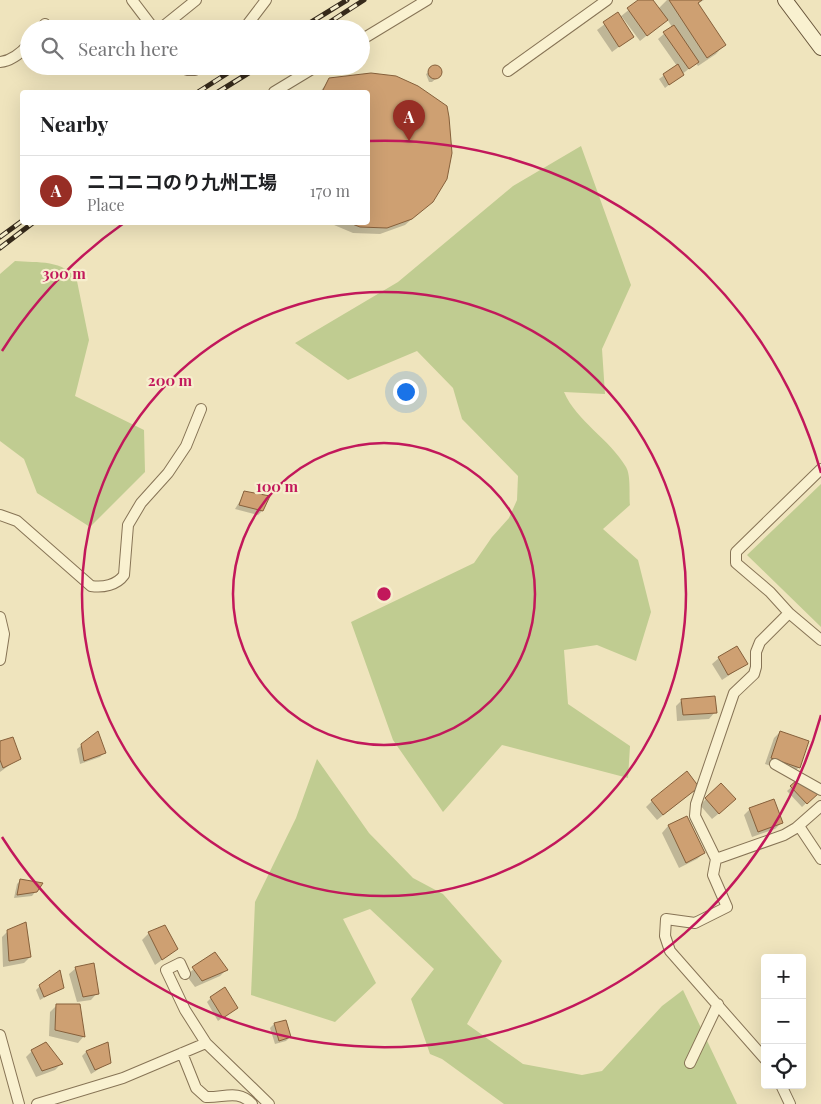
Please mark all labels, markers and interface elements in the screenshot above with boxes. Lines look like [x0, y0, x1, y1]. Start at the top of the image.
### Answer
search box [20, 20, 370, 75]
icon: search [38, 34, 66, 62]
text: Search here [78, 35, 178, 61]
pin: A [393, 100, 425, 141]
text: Nearby [40, 109, 109, 137]
text: ニコニコのり九州工場 [87, 168, 277, 194]
text: A [51, 180, 61, 201]
text: 170 m [310, 180, 350, 201]
text: Place [87, 194, 125, 215]
text: 300 m [42, 263, 86, 283]
text: 200 m [148, 370, 193, 390]
your location [393, 379, 419, 405]
text: 100 m [256, 476, 299, 496]
centre of rings [375, 585, 393, 603]
map controls [761, 954, 806, 1089]
button: + [761, 954, 806, 999]
button: − [761, 999, 806, 1044]
button: locate [761, 1044, 806, 1089]

